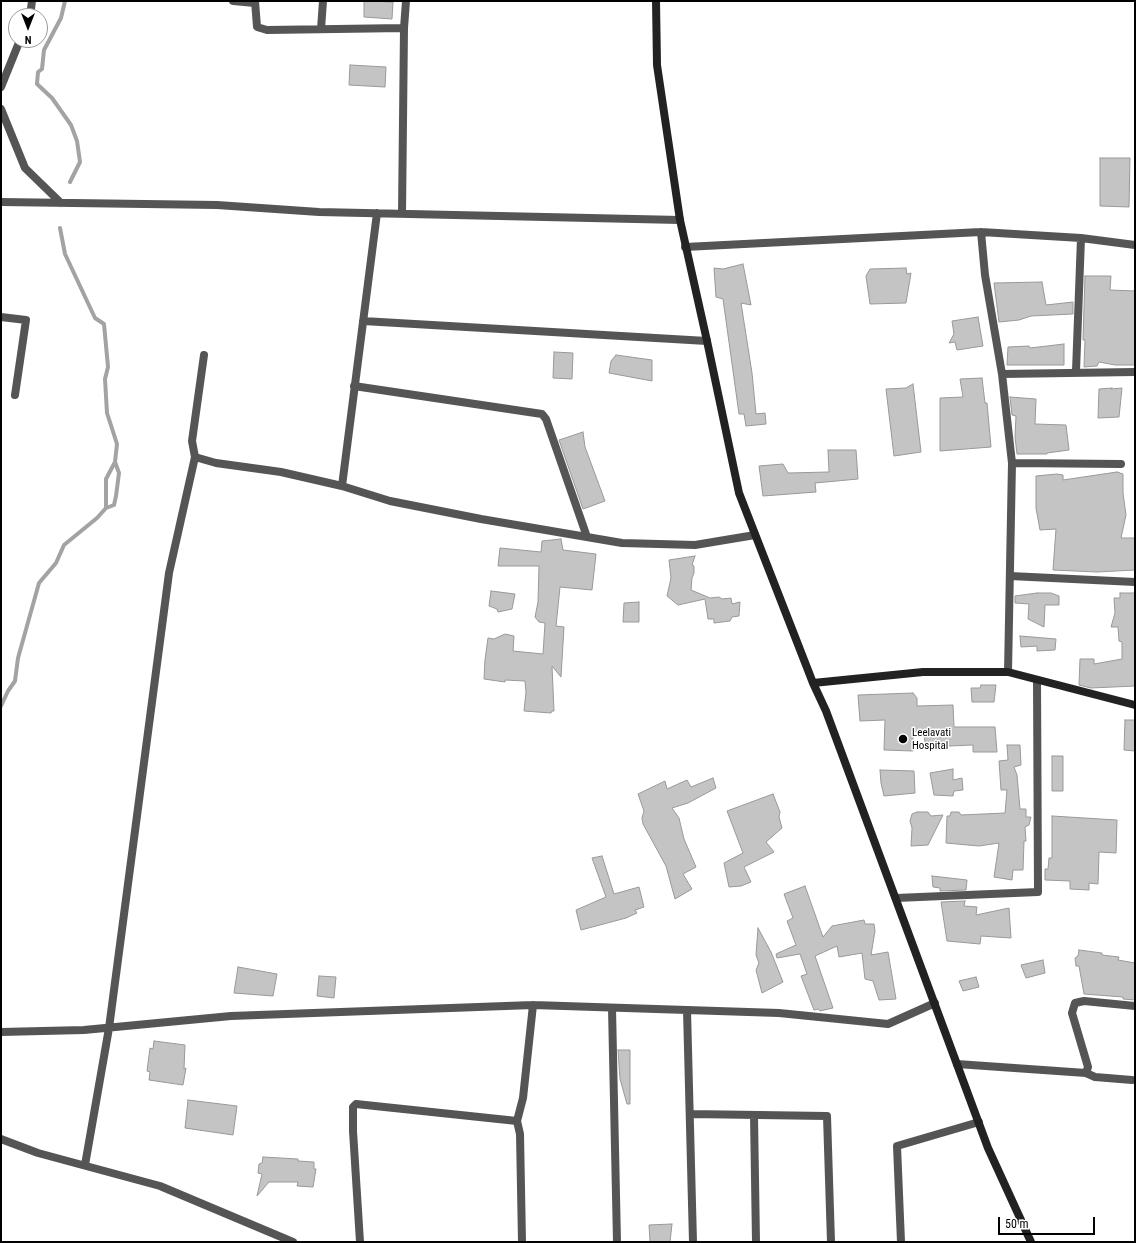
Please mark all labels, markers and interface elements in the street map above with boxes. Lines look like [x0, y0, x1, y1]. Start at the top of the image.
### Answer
north arrow [8, 8, 48, 48]
text: N [25, 33, 31, 46]
place label: Leelavati Hospital [912, 726, 951, 752]
marker: Leelavati Hospital [897, 733, 909, 745]
scale bar [1000, 1209, 1097, 1235]
text: 50 m [1005, 1217, 1029, 1231]

